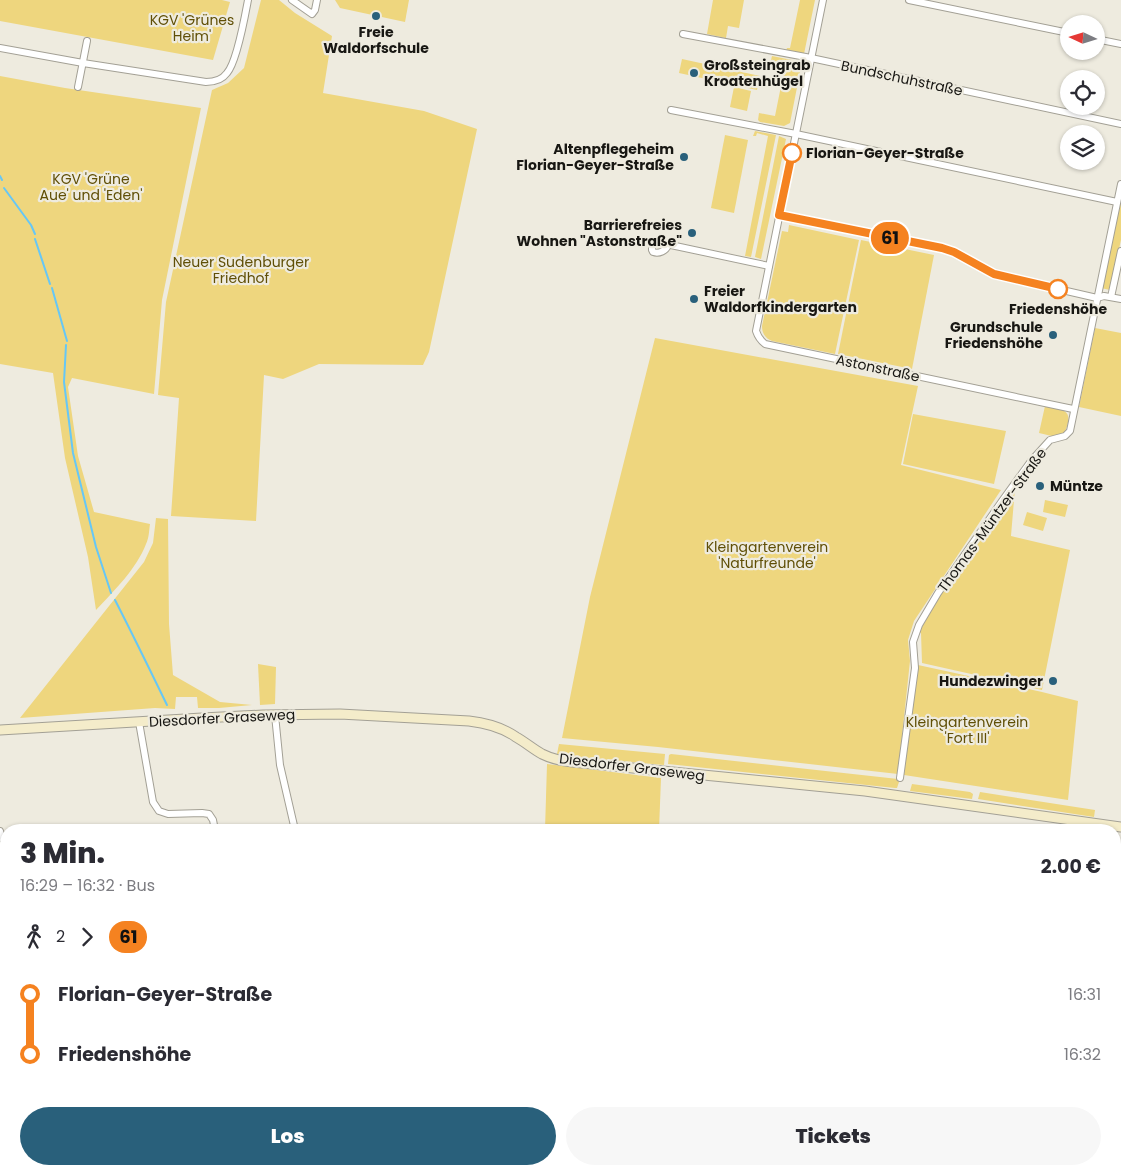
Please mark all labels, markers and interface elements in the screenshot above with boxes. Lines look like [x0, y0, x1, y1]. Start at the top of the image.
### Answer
park label: KGV 'Grünes Heim' [150, 10, 234, 46]
marker: Freie Waldorfschule [370, 10, 382, 22]
north arrow [1060, 15, 1105, 60]
map controls [1060, 15, 1105, 170]
place label: Freie Waldorfschule [323, 22, 429, 58]
place label: Großsteingrab Kroatenhügel [704, 55, 811, 91]
street label: Bundschuhstraße [839, 55, 965, 101]
marker: Großsteingrab Kroatenhügel [688, 67, 700, 79]
button: locate [1060, 70, 1105, 115]
button: layers [1060, 125, 1105, 170]
place label: Altenpflegeheim Florian-Geyer-Straße [516, 139, 674, 175]
marker: Florian-Geyer-Straße [782, 143, 802, 163]
place label: Florian-Geyer-Straße [806, 143, 964, 163]
marker: Altenpflegeheim Florian-Geyer-Straße [678, 151, 690, 163]
park label: KGV 'Grüne Aue' und 'Eden' [40, 169, 142, 205]
place label: Barrierefreies Wohnen "Astonstraße" [517, 215, 682, 251]
line badge: 61 [868, 222, 912, 254]
text: 61 [881, 225, 899, 250]
marker: Barrierefreies Wohnen "Astonstraße" [686, 227, 698, 239]
park label: Neuer Sudenburger Friedhof [173, 252, 309, 288]
marker: Friedenshöhe [1048, 279, 1068, 299]
place label: Freier Waldorfkindergarten [704, 281, 857, 317]
marker: Freier Waldorfkindergarten [688, 293, 700, 305]
place label: Friedenshöhe [1009, 299, 1107, 319]
place label: Grundschule Friedenshöhe [945, 317, 1043, 353]
marker: Grundschule Friedenshöhe [1047, 329, 1059, 341]
street label: Astonstraße [834, 349, 922, 387]
street label: Thomas-Müntzer-Straße [933, 444, 1051, 596]
place label: Müntze [1050, 476, 1103, 496]
marker: Müntze [1034, 480, 1046, 492]
park label: Kleingartenverein 'Naturfreunde' [706, 537, 828, 573]
place label: Hundezwinger [939, 671, 1043, 691]
marker: Hundezwinger [1047, 675, 1059, 687]
street label: Diesdorfer Graseweg [148, 704, 296, 732]
park label: Kleingartenverein 'Fort III' [906, 712, 1028, 748]
street label: Diesdorfer Graseweg [558, 748, 706, 786]
text: 3 Min. [20, 834, 105, 873]
text: 2.00 € [1041, 853, 1101, 880]
text: 16:29 – 16:32 · Bus [20, 874, 155, 897]
icon: walk [20, 923, 48, 951]
icon: forward [73, 923, 101, 951]
text: 61 [119, 924, 137, 949]
text: 2 [56, 925, 65, 948]
text: Florian-Geyer-Straße [58, 981, 272, 1008]
text: 16:31 [1068, 983, 1101, 1006]
text: Friedenshöhe [58, 1041, 191, 1068]
text: 16:32 [1064, 1043, 1101, 1066]
button: Los [20, 1107, 556, 1165]
button: Tickets [566, 1107, 1101, 1165]

